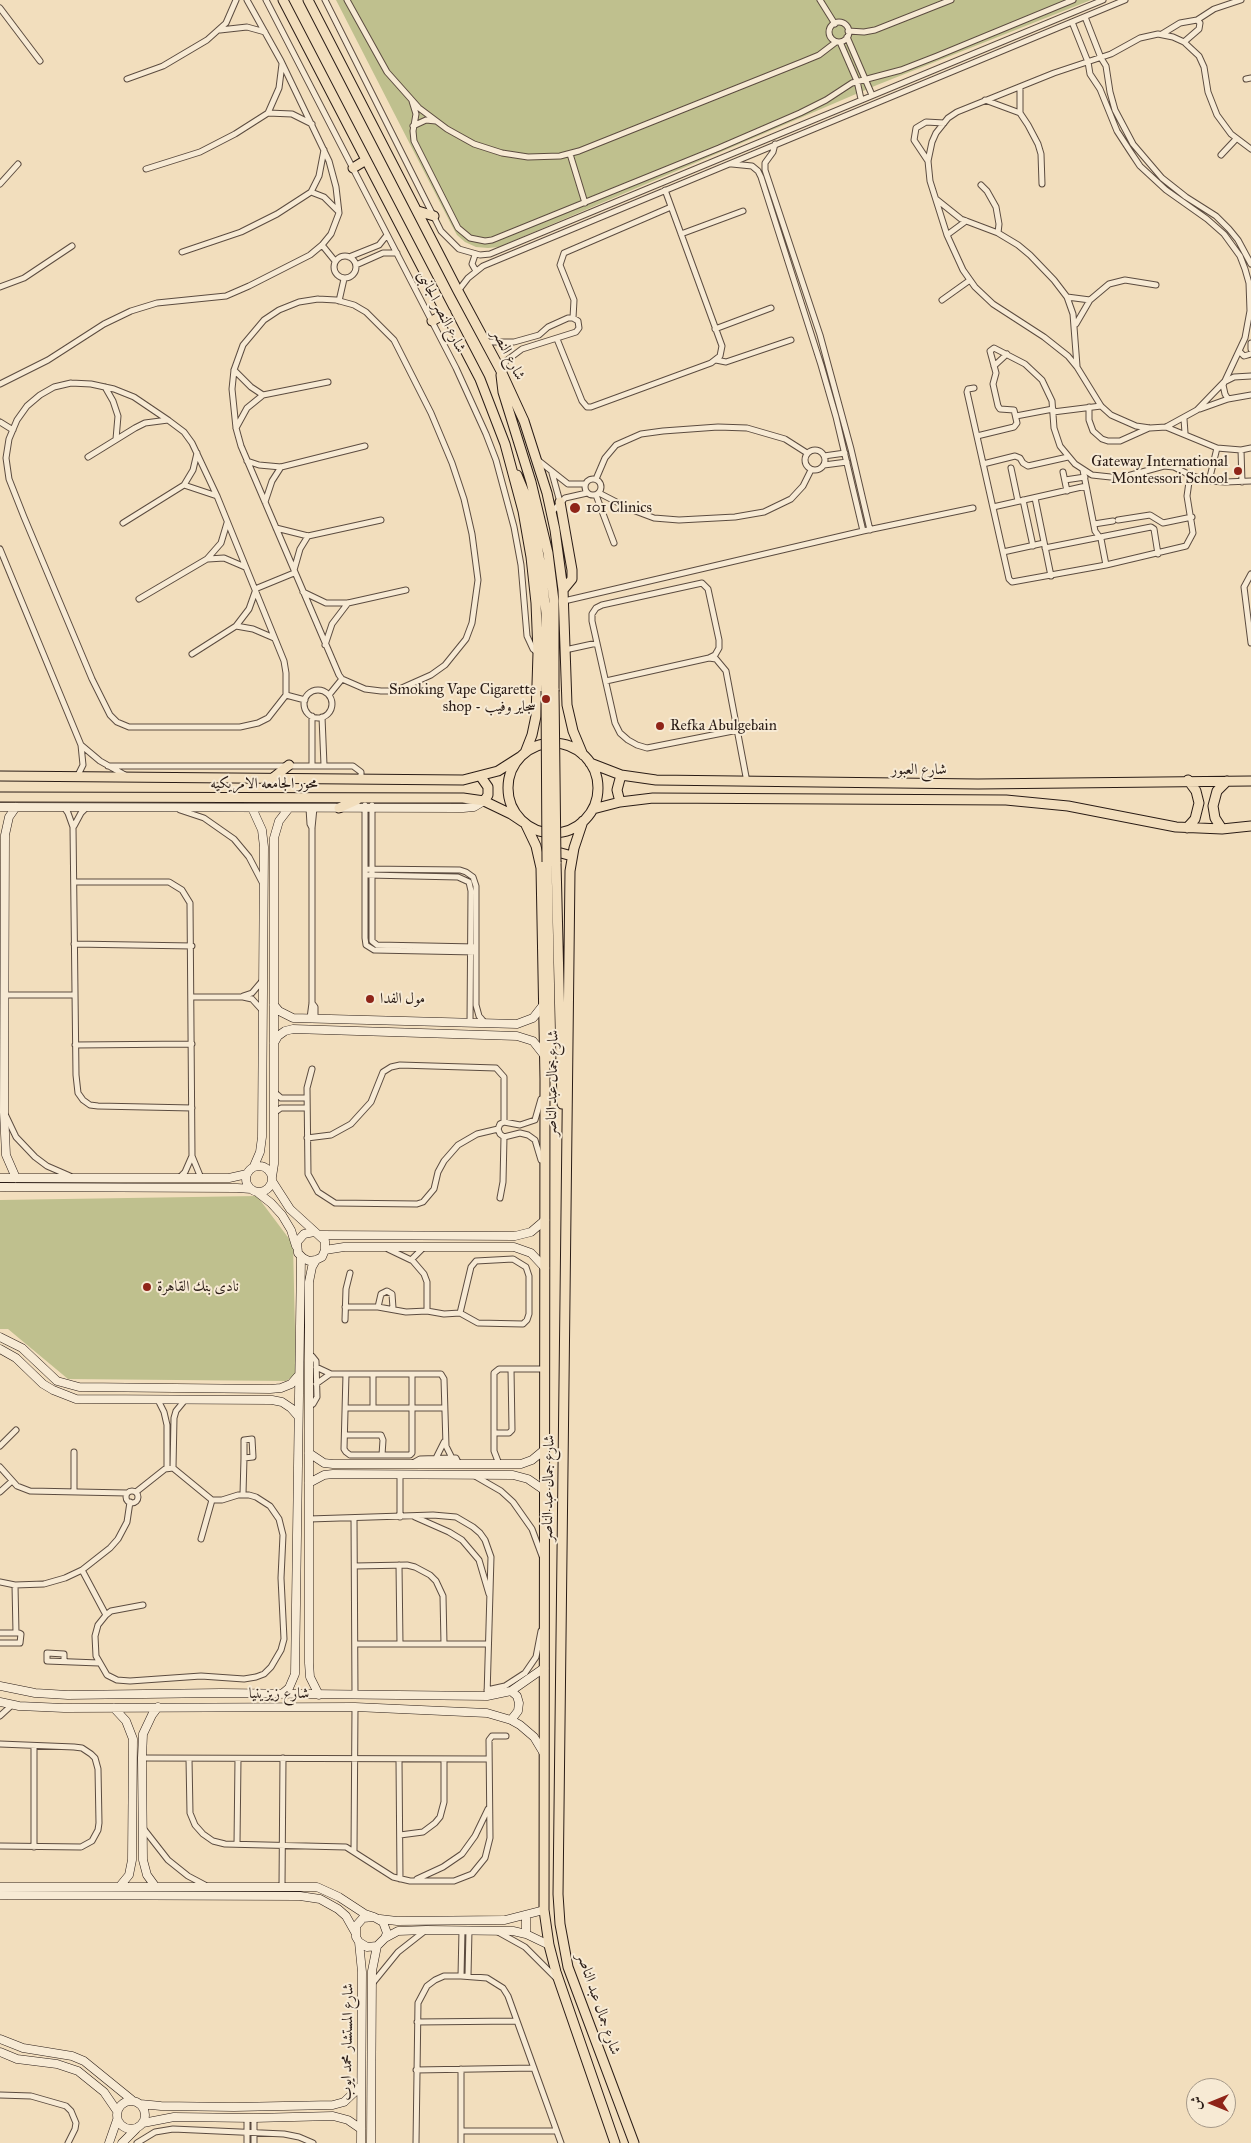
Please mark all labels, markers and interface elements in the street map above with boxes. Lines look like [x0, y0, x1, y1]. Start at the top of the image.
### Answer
street label: شارع النصر الجانبى [413, 268, 469, 356]
street label: شارع النصر [488, 327, 528, 383]
place label: Gateway International Montessori School [1091, 453, 1228, 488]
marker: Gateway International Montessori School [1232, 465, 1244, 477]
place label: 101 Clinics [586, 499, 652, 517]
marker: 101 Clinics [568, 501, 582, 515]
place label: Smoking Vape Cigarette shop - سجاير وفيب [389, 681, 536, 716]
marker: Smoking Vape Cigarette shop - سجاير وفيب [540, 693, 552, 705]
place label: Refka Abulgebain [670, 717, 777, 735]
marker: Refka Abulgebain [654, 720, 666, 732]
street label: شارع العبور [891, 761, 947, 779]
street label: محور الجامعه الامريكيه [210, 775, 318, 793]
place label: مول الفدا [380, 990, 425, 1008]
marker: مول الفدا [364, 993, 376, 1005]
street label: شارع جمال عبد الناصر [543, 1030, 563, 1136]
place label: نادى بنك القاهرة [157, 1278, 239, 1296]
marker: نادى بنك القاهرة [141, 1281, 153, 1293]
street label: شارع جمال عبد الناصر [539, 1435, 559, 1541]
street label: شارع زيزينيا [249, 1685, 309, 1703]
street label: شارع جمال عبد الناصر [572, 1951, 624, 2057]
street label: شارع المستشار محمد ايوب [338, 1983, 358, 2101]
north arrow [1186, 2078, 1236, 2128]
text: ش [1188, 2096, 1205, 2110]

